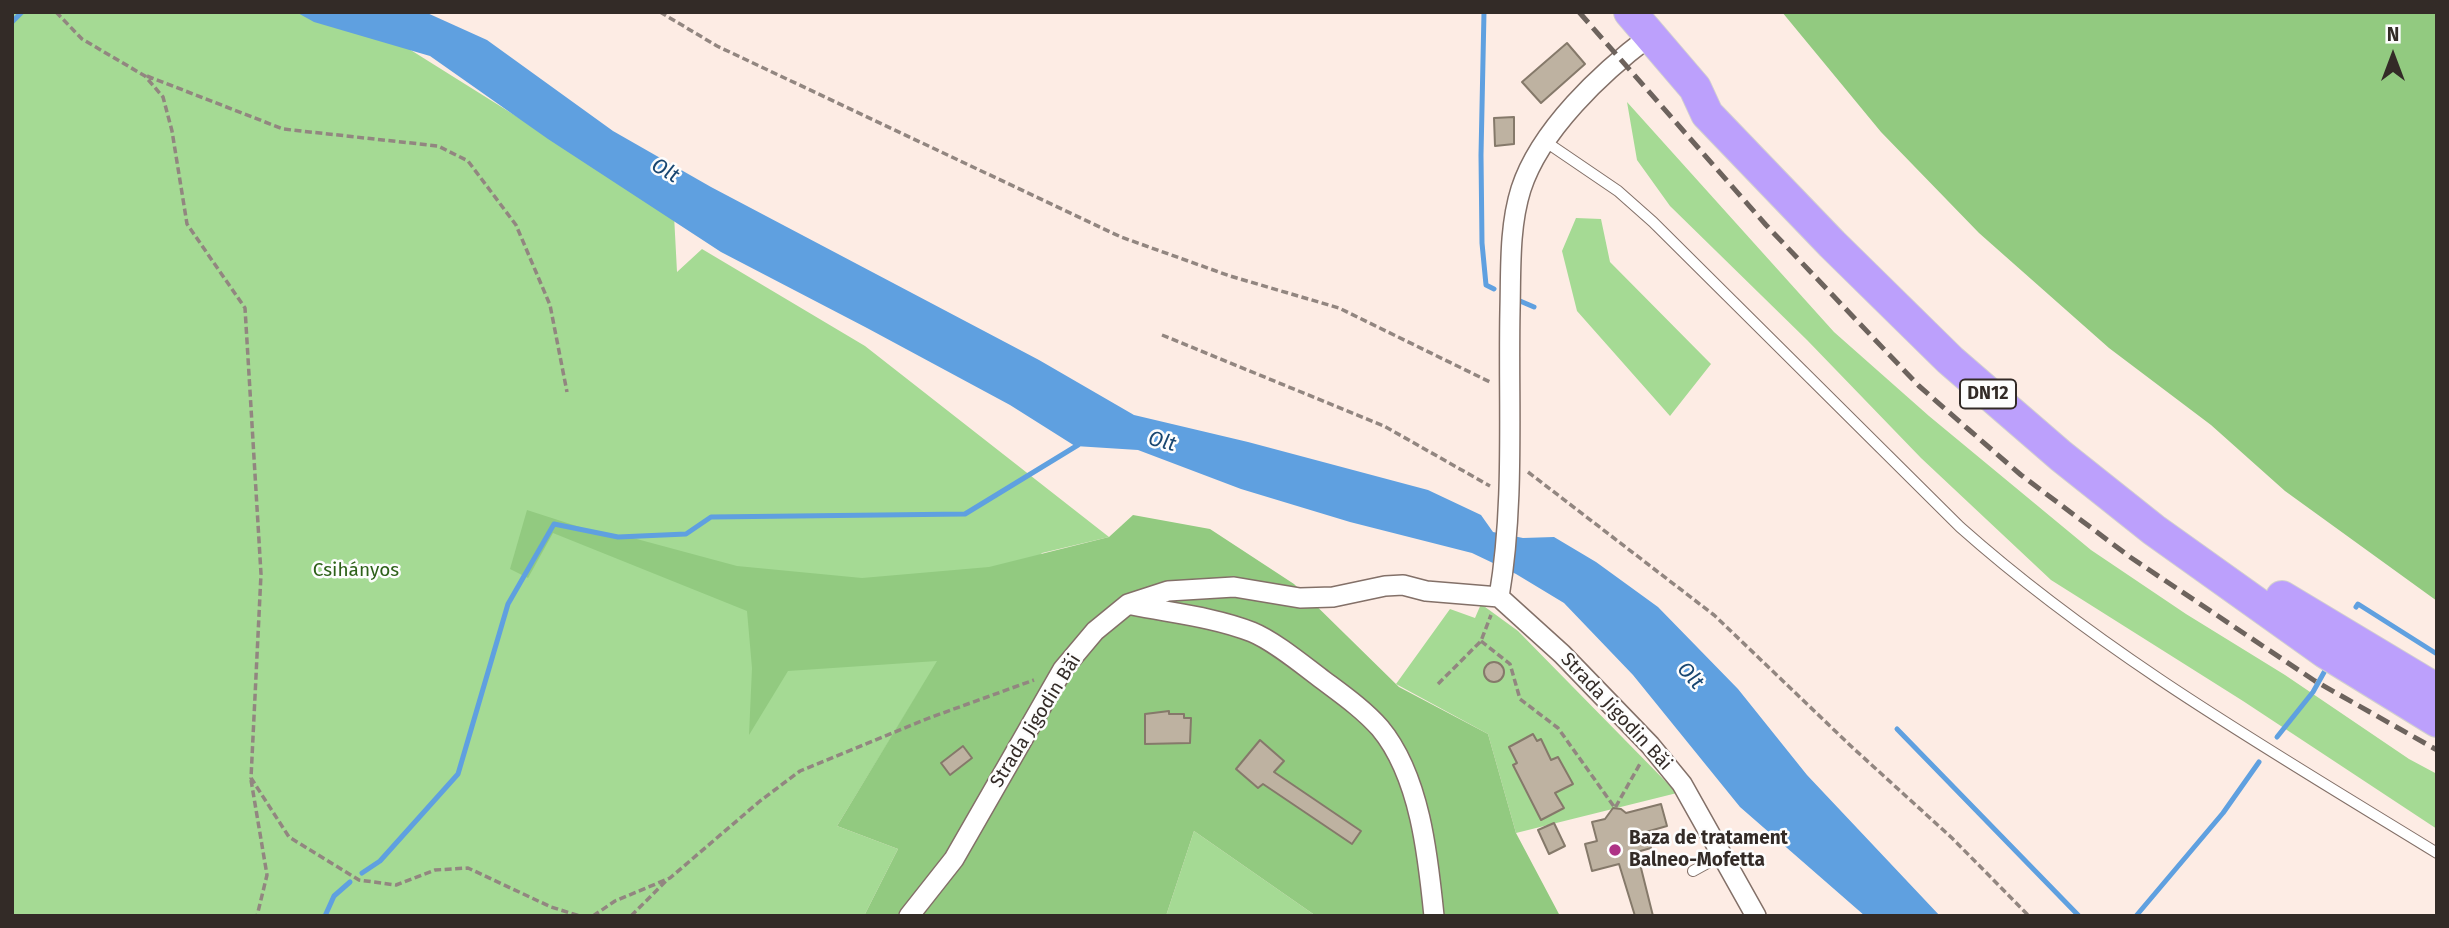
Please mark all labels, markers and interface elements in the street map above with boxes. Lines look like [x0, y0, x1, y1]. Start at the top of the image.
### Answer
north arrow [2358, 21, 2428, 91]
text: N [2387, 23, 2399, 46]
water label: Olt [647, 153, 683, 189]
road number: DN12 [1960, 380, 2016, 408]
water label: Olt [1145, 426, 1179, 458]
park label: Csihányos [313, 560, 399, 582]
street label: Strada Jigodin Băi [1556, 648, 1676, 776]
street label: Strada Jigodin Băi [986, 650, 1086, 792]
water label: Olt [1671, 657, 1709, 695]
place label: Baza de tratament Balneo-Mofetta [1629, 828, 1788, 872]
marker: Baza de tratament Balneo-Mofetta [1607, 842, 1623, 858]

